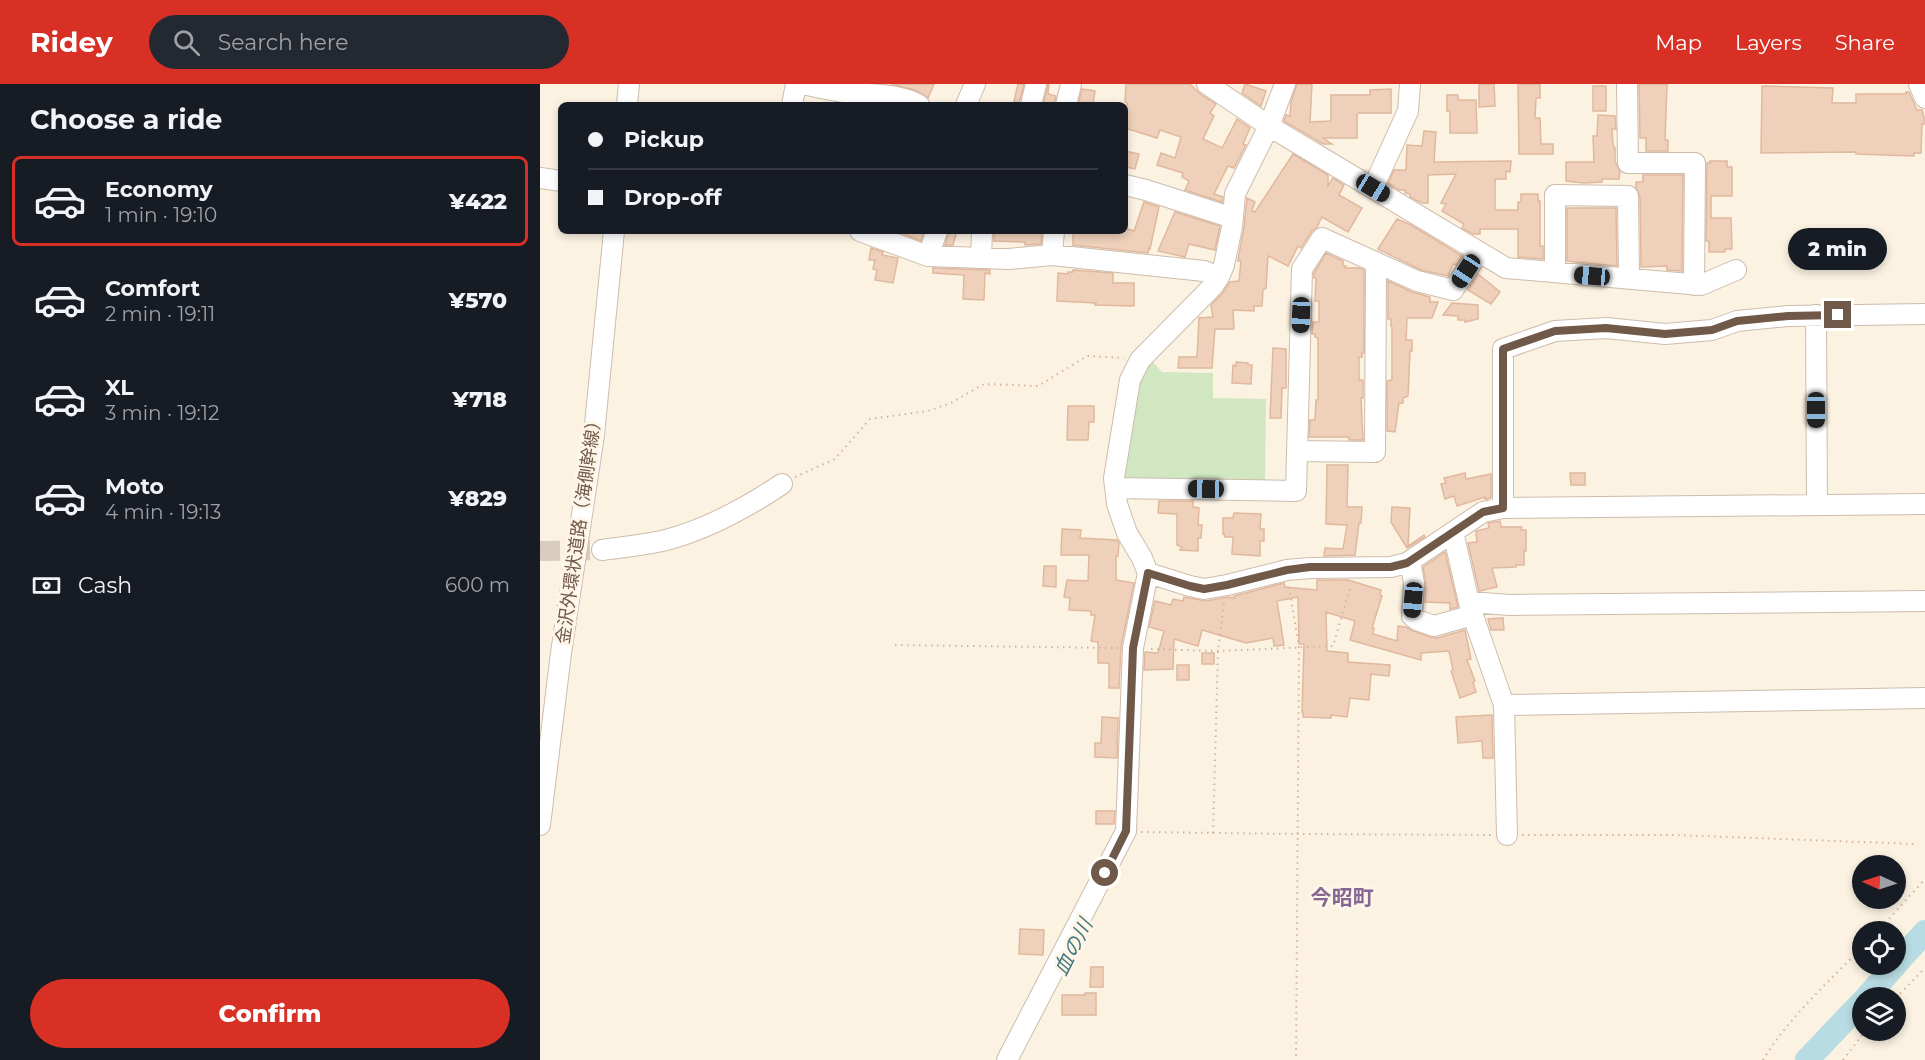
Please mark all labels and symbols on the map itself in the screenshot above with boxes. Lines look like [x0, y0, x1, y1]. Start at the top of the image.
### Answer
car [1353, 171, 1393, 205]
callout: 2 min [1788, 228, 1888, 270]
car [1449, 251, 1483, 291]
car [1573, 265, 1611, 287]
car [1291, 297, 1311, 333]
route end [1824, 301, 1851, 328]
car [1807, 392, 1825, 428]
street label: 金沢外環状道路（海側幹線） [552, 411, 606, 645]
car [1188, 480, 1224, 498]
car [1402, 581, 1424, 619]
north arrow [1852, 855, 1906, 909]
route start [1091, 859, 1118, 886]
district label: 今昭町 [1311, 885, 1374, 910]
water label: 血の川 [1049, 913, 1098, 979]

